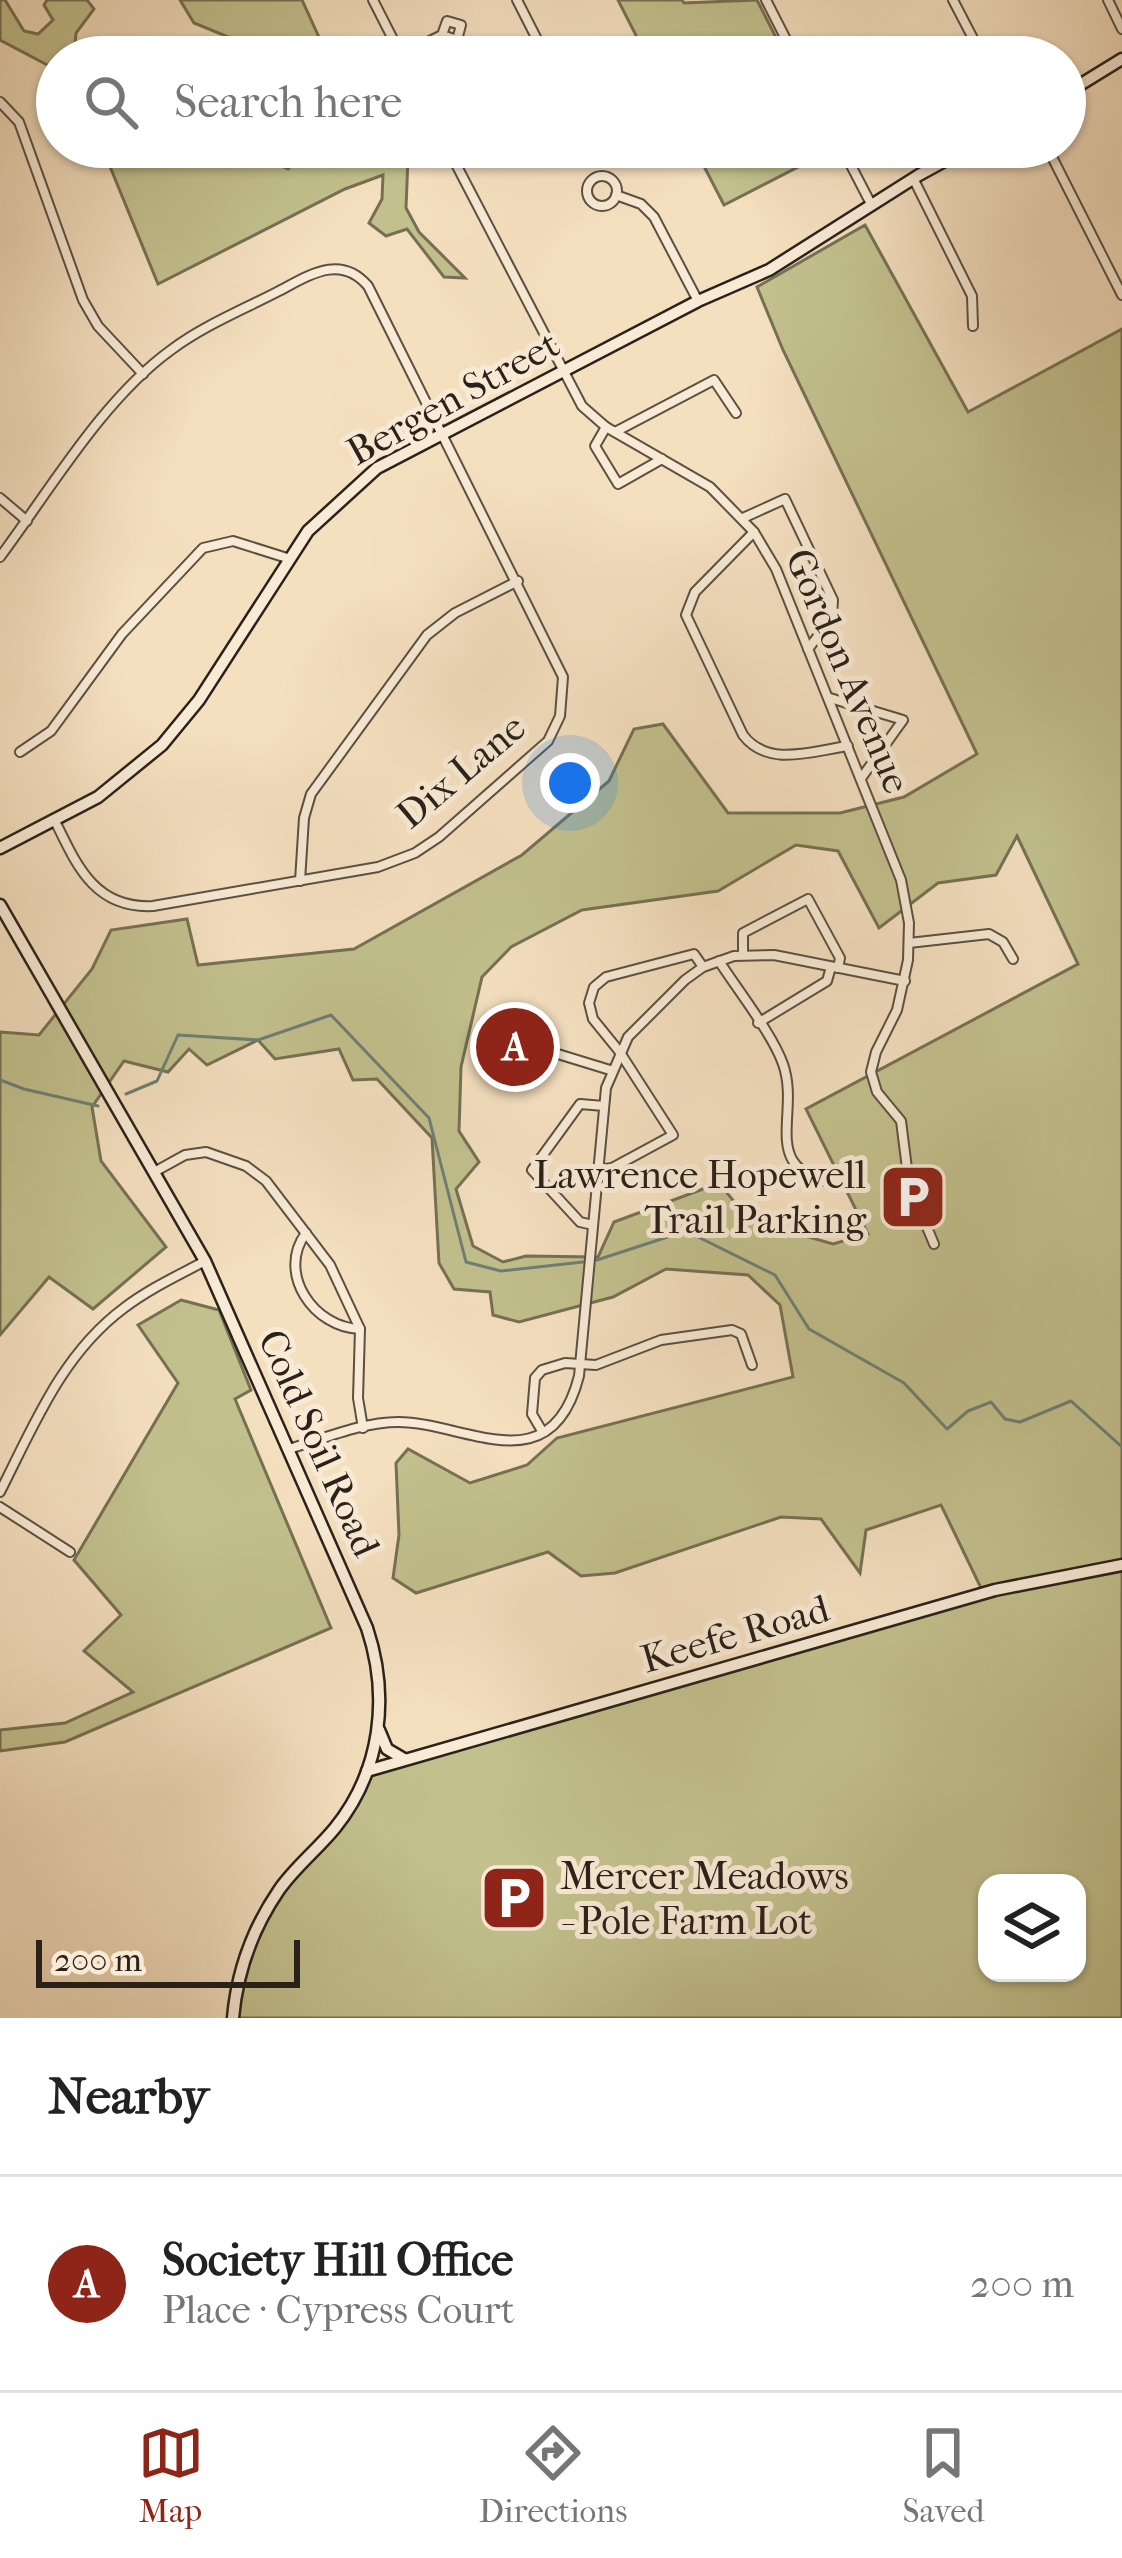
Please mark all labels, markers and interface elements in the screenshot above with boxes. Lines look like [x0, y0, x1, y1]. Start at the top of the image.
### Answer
search box [36, 36, 1086, 168]
icon: search [78, 69, 144, 135]
text: Search here [174, 76, 402, 129]
street label: Bergen Street [339, 321, 567, 475]
street label: Gordon Avenue [776, 542, 920, 800]
street label: Dix Lane [387, 704, 535, 838]
your location [540, 753, 600, 813]
pin: A [476, 1002, 554, 1092]
place label: Lawrence Hopewell Trail Parking [534, 1152, 867, 1243]
parking icon: Lawrence Hopewell Trail Parking [878, 1162, 948, 1232]
street label: Cold Soil Road [249, 1323, 390, 1564]
street label: Keefe Road [636, 1585, 835, 1683]
place label: Mercer Meadows - Pole Farm Lot [560, 1853, 849, 1944]
parking icon: Mercer Meadows - Pole Farm Lot [479, 1863, 549, 1933]
map controls [978, 1874, 1086, 1982]
button: layers [978, 1874, 1086, 1982]
scale bar [36, 1934, 300, 1987]
text: 200 m [54, 1941, 142, 1980]
text: Nearby [48, 2066, 209, 2126]
text: Society Hill Office [162, 2234, 513, 2287]
text: A [74, 2261, 100, 2307]
text: 200 m [970, 2261, 1074, 2307]
text: Place · Cypress Court [162, 2287, 515, 2333]
tab: Map [138, 2420, 204, 2531]
tab: Directions [479, 2420, 627, 2531]
tab: Saved [903, 2420, 984, 2531]

